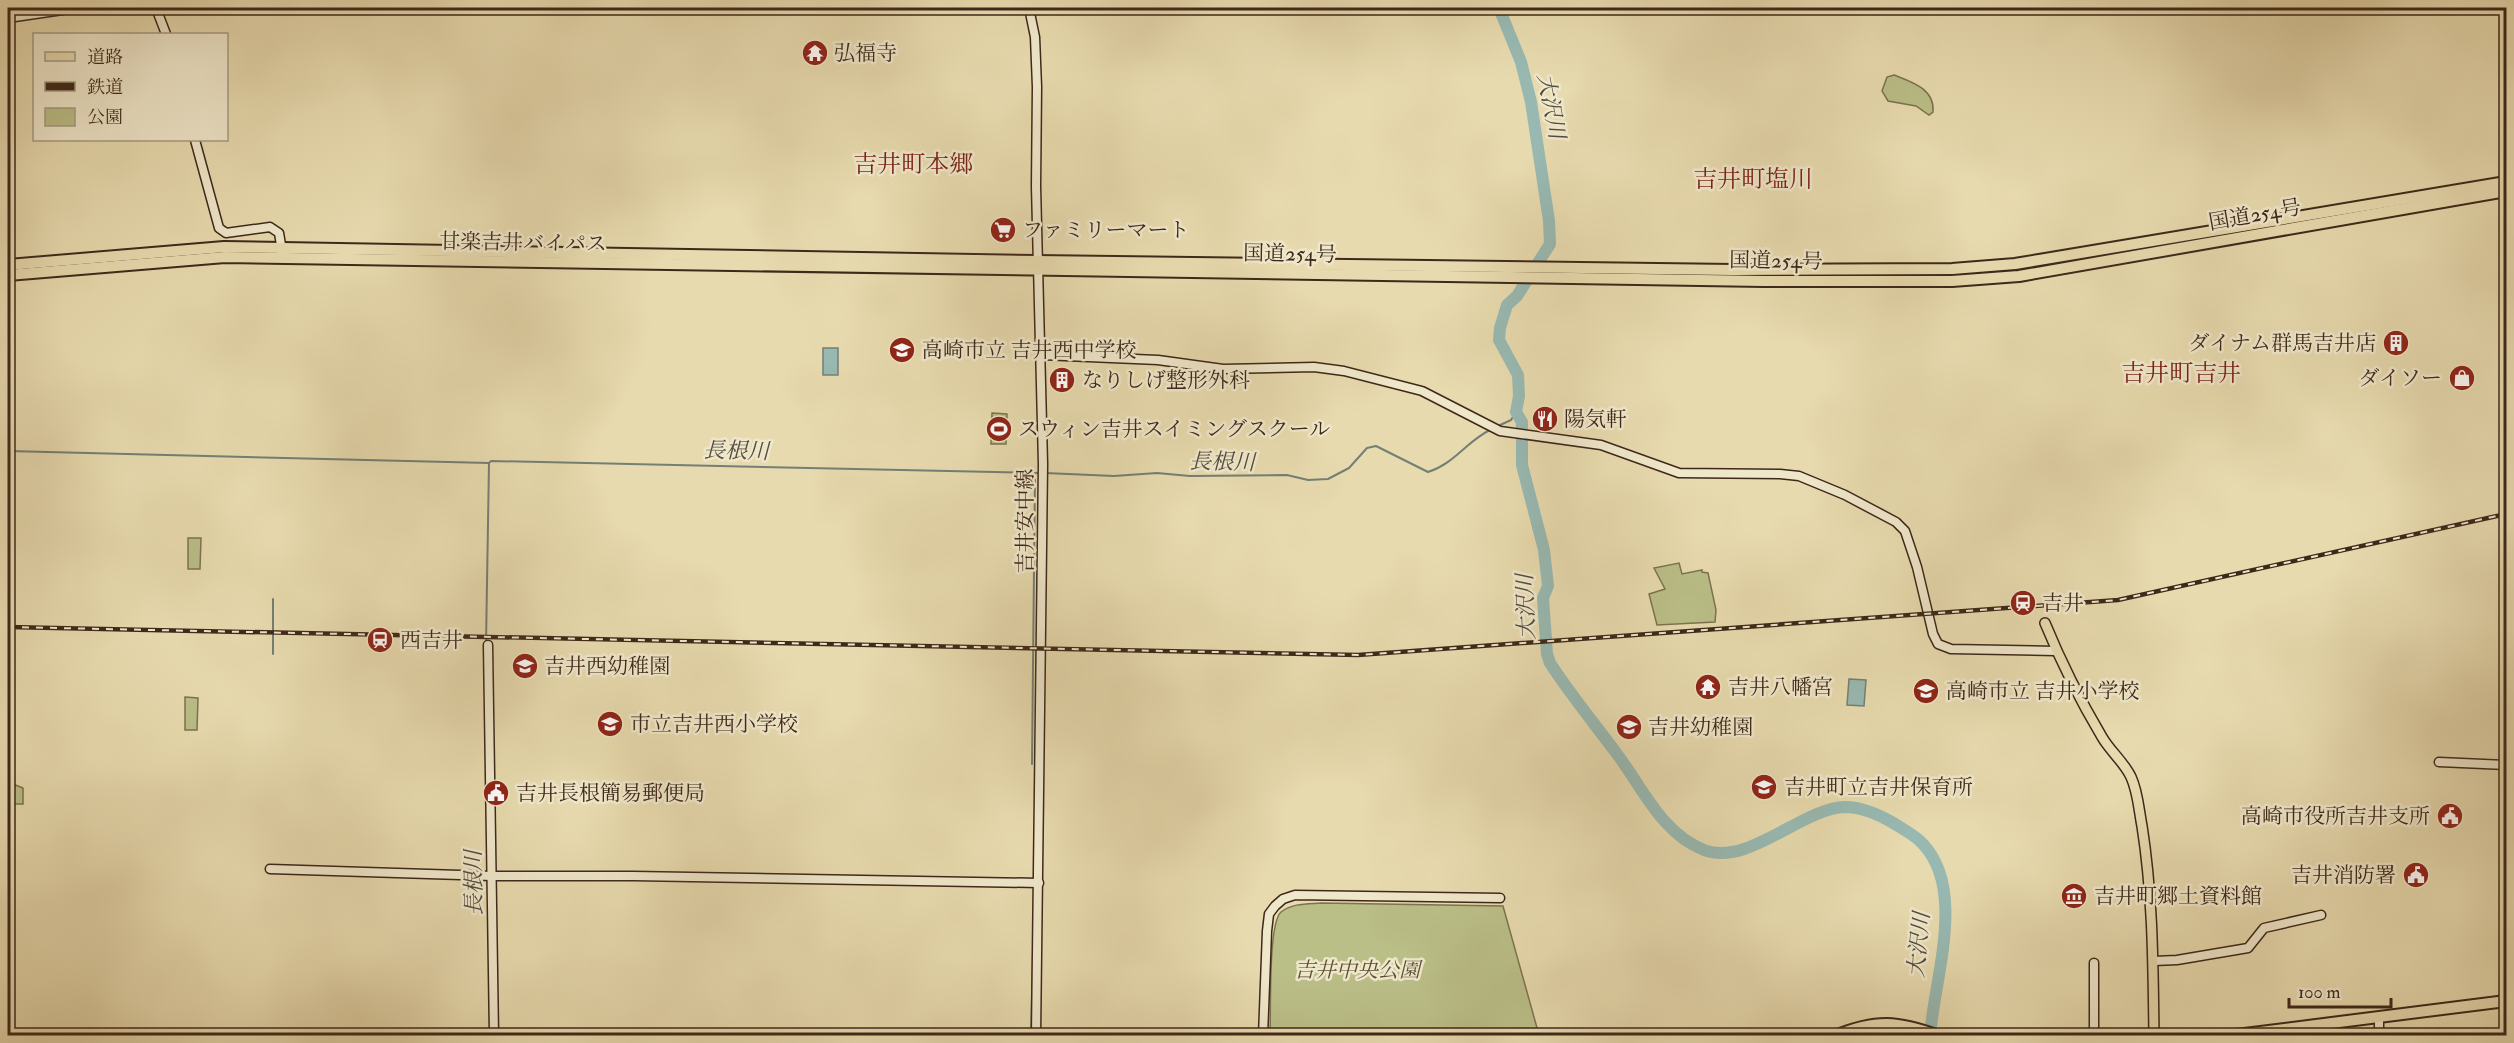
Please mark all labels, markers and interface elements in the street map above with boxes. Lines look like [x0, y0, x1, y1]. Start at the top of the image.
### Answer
legend [33, 33, 228, 141]
temple icon: 弘福寺 [800, 38, 830, 68]
place label: 弘福寺 [834, 40, 897, 67]
text: 道路 [87, 46, 123, 69]
water label: 大沢川 [1531, 71, 1571, 143]
text: 鉄道 [87, 76, 123, 99]
text: 公園 [87, 106, 123, 129]
district label: 吉井町本郷 [853, 149, 973, 180]
district label: 吉井町塩川 [1693, 164, 1813, 195]
street label: 国道254号 [2207, 194, 2303, 236]
supermarket icon: ファミリーマート [988, 215, 1018, 245]
place label: ファミリーマート [1022, 217, 1190, 244]
street label: 甘楽吉井バイパス [439, 228, 607, 258]
street label: 国道254号 [1243, 240, 1337, 268]
street label: 国道254号 [1729, 247, 1823, 275]
building icon: ダイナム群馬吉井店 [2381, 328, 2411, 358]
place label: ダイナム群馬吉井店 [2188, 330, 2376, 357]
school or university icon: 高崎市立 吉井西中学校 [887, 335, 917, 365]
place label: 高崎市立 吉井西中学校 [922, 337, 1136, 364]
district label: 吉井町吉井 [2121, 358, 2241, 389]
shop icon: ダイソー [2447, 363, 2477, 393]
building icon: なりしげ整形外科 [1047, 365, 1077, 395]
place label: ダイソー [2358, 365, 2442, 392]
place label: なりしげ整形外科 [1082, 367, 1250, 394]
restaurant icon: 陽気軒 [1530, 404, 1560, 434]
place label: 陽気軒 [1564, 406, 1627, 433]
sports icon: スウィン吉井スイミングスクール [984, 414, 1014, 444]
place label: スウィン吉井スイミングスクール [1018, 416, 1330, 443]
water label: 長根川 [703, 436, 771, 466]
water label: 長根川 [1189, 447, 1257, 477]
street label: 吉井安中線 [1012, 469, 1039, 574]
water label: 大沢川 [1511, 572, 1541, 640]
station icon: 吉井 [2008, 588, 2038, 618]
place label: 吉井 [2042, 590, 2084, 617]
station icon: 西吉井 [365, 625, 395, 655]
place label: 西吉井 [400, 627, 463, 654]
school or university icon: 吉井西幼稚園 [510, 651, 540, 681]
place label: 吉井西幼稚園 [544, 653, 670, 680]
temple icon: 吉井八幡宮 [1693, 672, 1723, 702]
place label: 吉井八幡宮 [1728, 674, 1833, 701]
school or university icon: 高崎市立 吉井小学校 [1911, 676, 1941, 706]
place label: 高崎市立 吉井小学校 [1946, 678, 2139, 705]
school or university icon: 市立吉井西小学校 [595, 709, 625, 739]
place label: 市立吉井西小学校 [630, 711, 798, 738]
school or university icon: 吉井幼稚園 [1614, 712, 1644, 742]
place label: 吉井幼稚園 [1648, 714, 1753, 741]
school or university icon: 吉井町立吉井保育所 [1749, 772, 1779, 802]
place label: 吉井町立吉井保育所 [1784, 774, 1973, 801]
public building icon: 吉井長根簡易郵便局 [481, 778, 511, 808]
place label: 吉井長根簡易郵便局 [516, 780, 705, 807]
public building icon: 高崎市役所吉井支所 [2435, 801, 2465, 831]
place label: 高崎市役所吉井支所 [2241, 803, 2430, 830]
water label: 長根川 [459, 848, 489, 916]
public building icon: 吉井消防署 [2401, 860, 2431, 890]
place label: 吉井消防署 [2291, 862, 2396, 889]
museum icon: 吉井町郷土資料館 [2059, 881, 2089, 911]
place label: 吉井町郷土資料館 [2094, 883, 2262, 910]
water label: 大沢川 [1902, 909, 1936, 979]
park label: 吉井中央公園 [1294, 957, 1423, 984]
scale bar [2289, 971, 2391, 1009]
text: 100 m [2298, 981, 2341, 1004]

